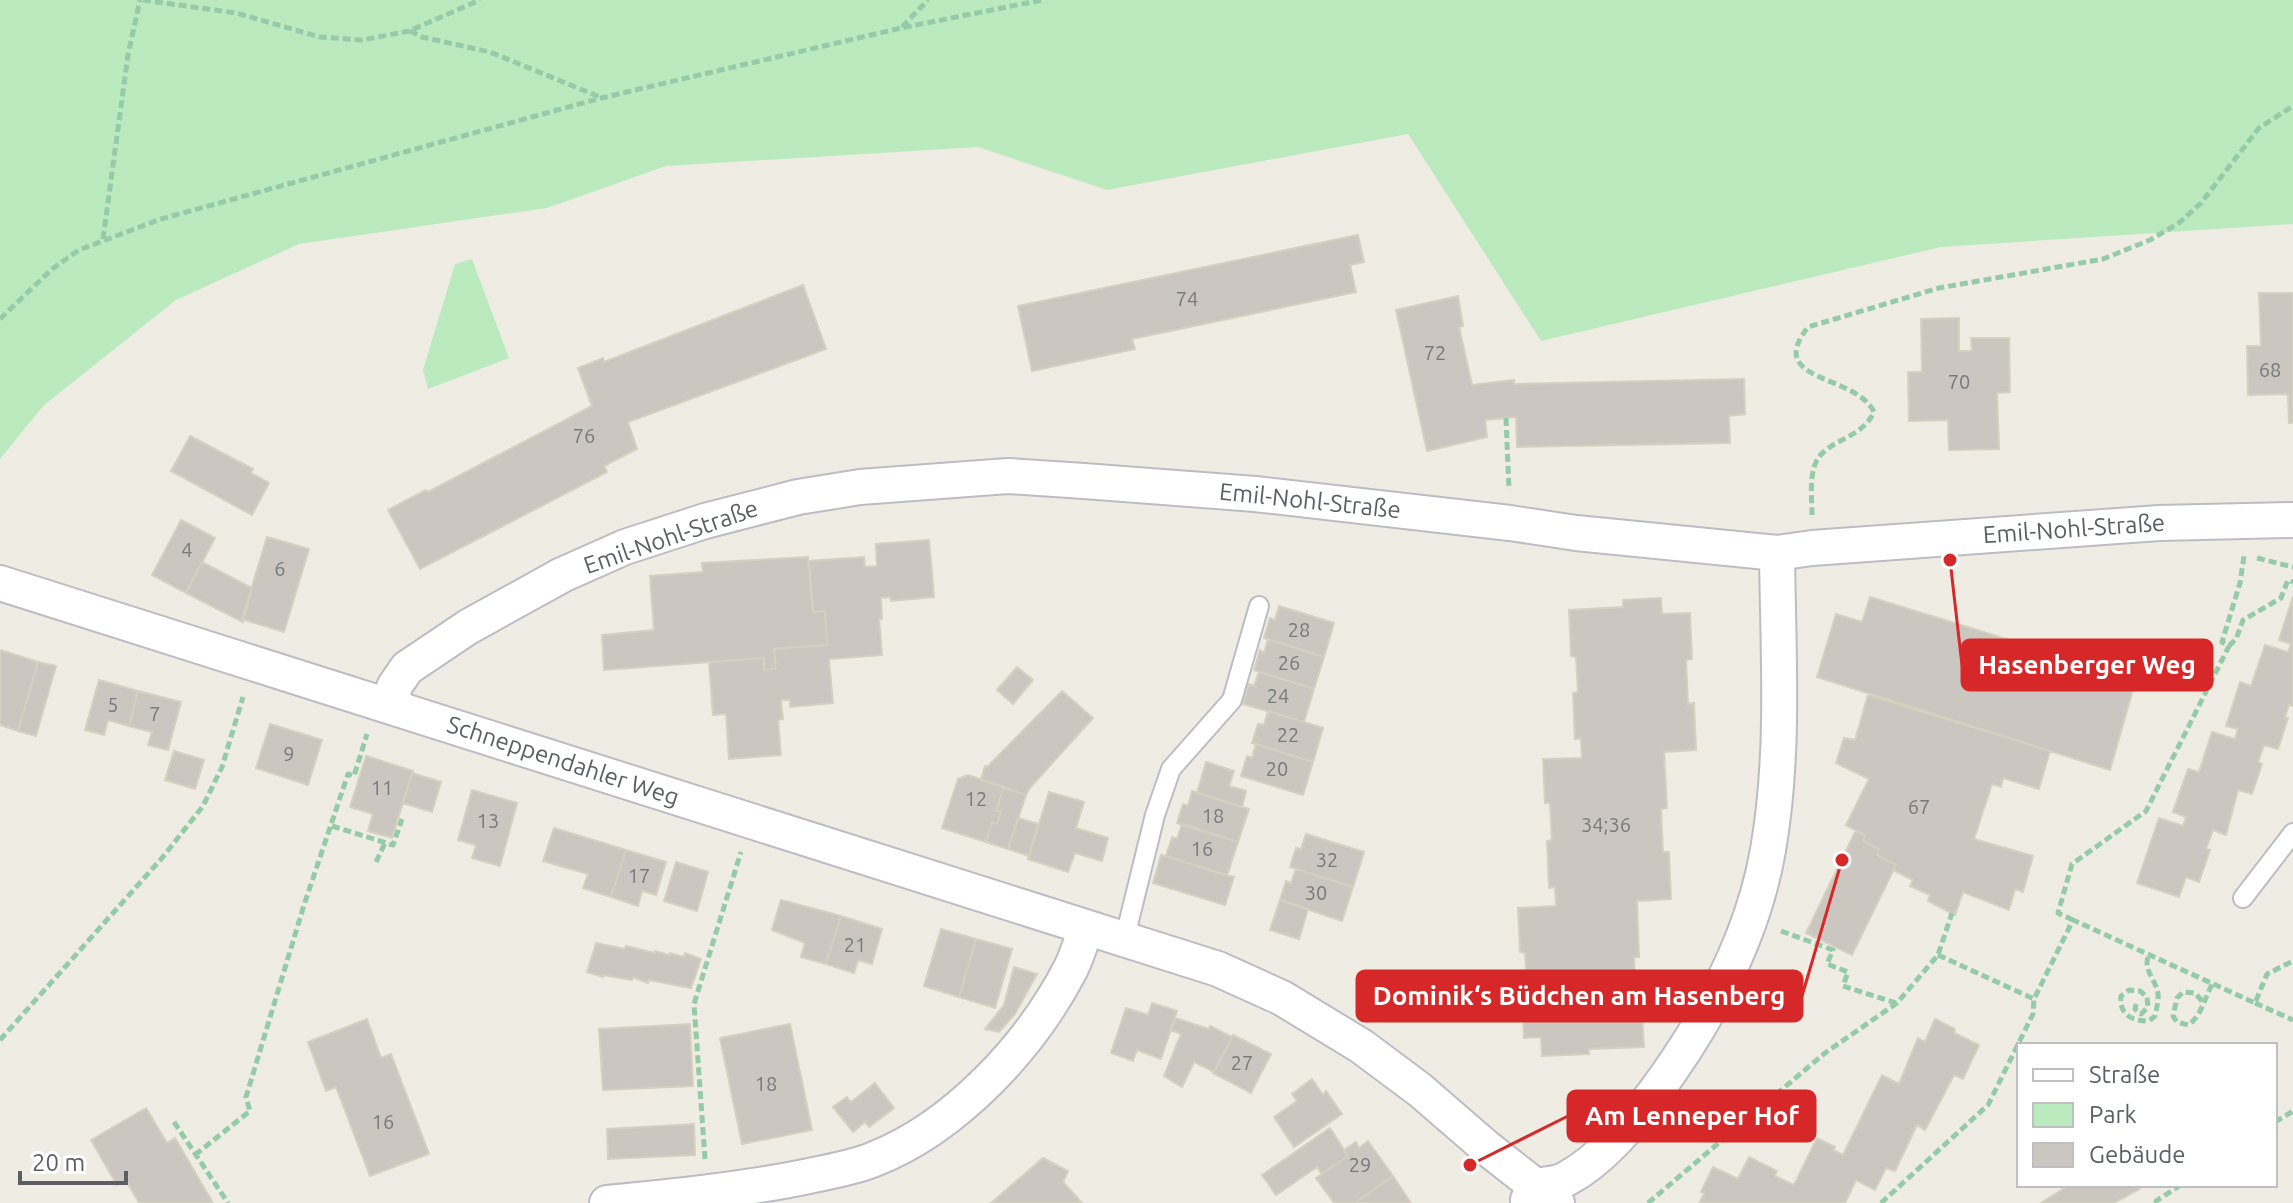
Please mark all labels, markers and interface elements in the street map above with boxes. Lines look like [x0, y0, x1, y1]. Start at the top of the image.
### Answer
house number: 74 [1176, 287, 1198, 310]
house number: 72 [1424, 341, 1446, 364]
house number: 68 [2259, 358, 2281, 381]
house number: 70 [1948, 370, 1970, 393]
house number: 76 [573, 424, 595, 447]
street label: Emil-Nohl-Straße [1218, 478, 1402, 523]
street label: Emil-Nohl-Straße [580, 494, 762, 579]
street label: Emil-Nohl-Straße [1982, 509, 2166, 548]
house number: 4 [181, 538, 193, 561]
house number: 6 [274, 557, 286, 580]
house number: 28 [1288, 618, 1310, 641]
callout: Hasenberger Weg [1962, 640, 2212, 690]
text: Hasenberger Weg [1978, 650, 2196, 679]
house number: 26 [1278, 651, 1300, 674]
house number: 24 [1267, 684, 1289, 707]
house number: 5 [107, 693, 119, 716]
house number: 7 [149, 702, 161, 725]
street label: Schneppendahler Weg [444, 710, 683, 811]
house number: 22 [1277, 723, 1299, 746]
house number: 9 [283, 742, 295, 765]
house number: 20 [1266, 757, 1288, 780]
house number: 11 [371, 776, 393, 799]
house number: 12 [965, 787, 987, 810]
house number: 67 [1908, 795, 1930, 818]
house number: 18 [1202, 804, 1224, 827]
house number: 13 [477, 809, 499, 832]
house number: 34;36 [1581, 813, 1631, 836]
house number: 16 [1191, 837, 1213, 860]
house number: 32 [1316, 848, 1338, 871]
house number: 17 [628, 864, 650, 887]
house number: 30 [1305, 881, 1327, 904]
house number: 21 [844, 933, 866, 956]
callout: Dominik‘s Büdchen am Hasenberg [1357, 971, 1802, 1021]
text: Dominik‘s Büdchen am Hasenberg [1373, 981, 1785, 1010]
legend [2017, 1043, 2277, 1187]
house number: 27 [1231, 1051, 1253, 1074]
text: Straße [2089, 1061, 2160, 1088]
house number: 18 [755, 1072, 777, 1095]
callout: Am Lenneper Hof [1568, 1091, 1815, 1141]
text: Am Lenneper Hof [1585, 1101, 1799, 1130]
text: Park [2089, 1101, 2137, 1128]
house number: 16 [372, 1110, 394, 1133]
scale bar [20, 1135, 126, 1185]
text: Gebäude [2089, 1141, 2186, 1168]
text: 20 m [32, 1149, 85, 1176]
house number: 29 [1349, 1153, 1371, 1176]

